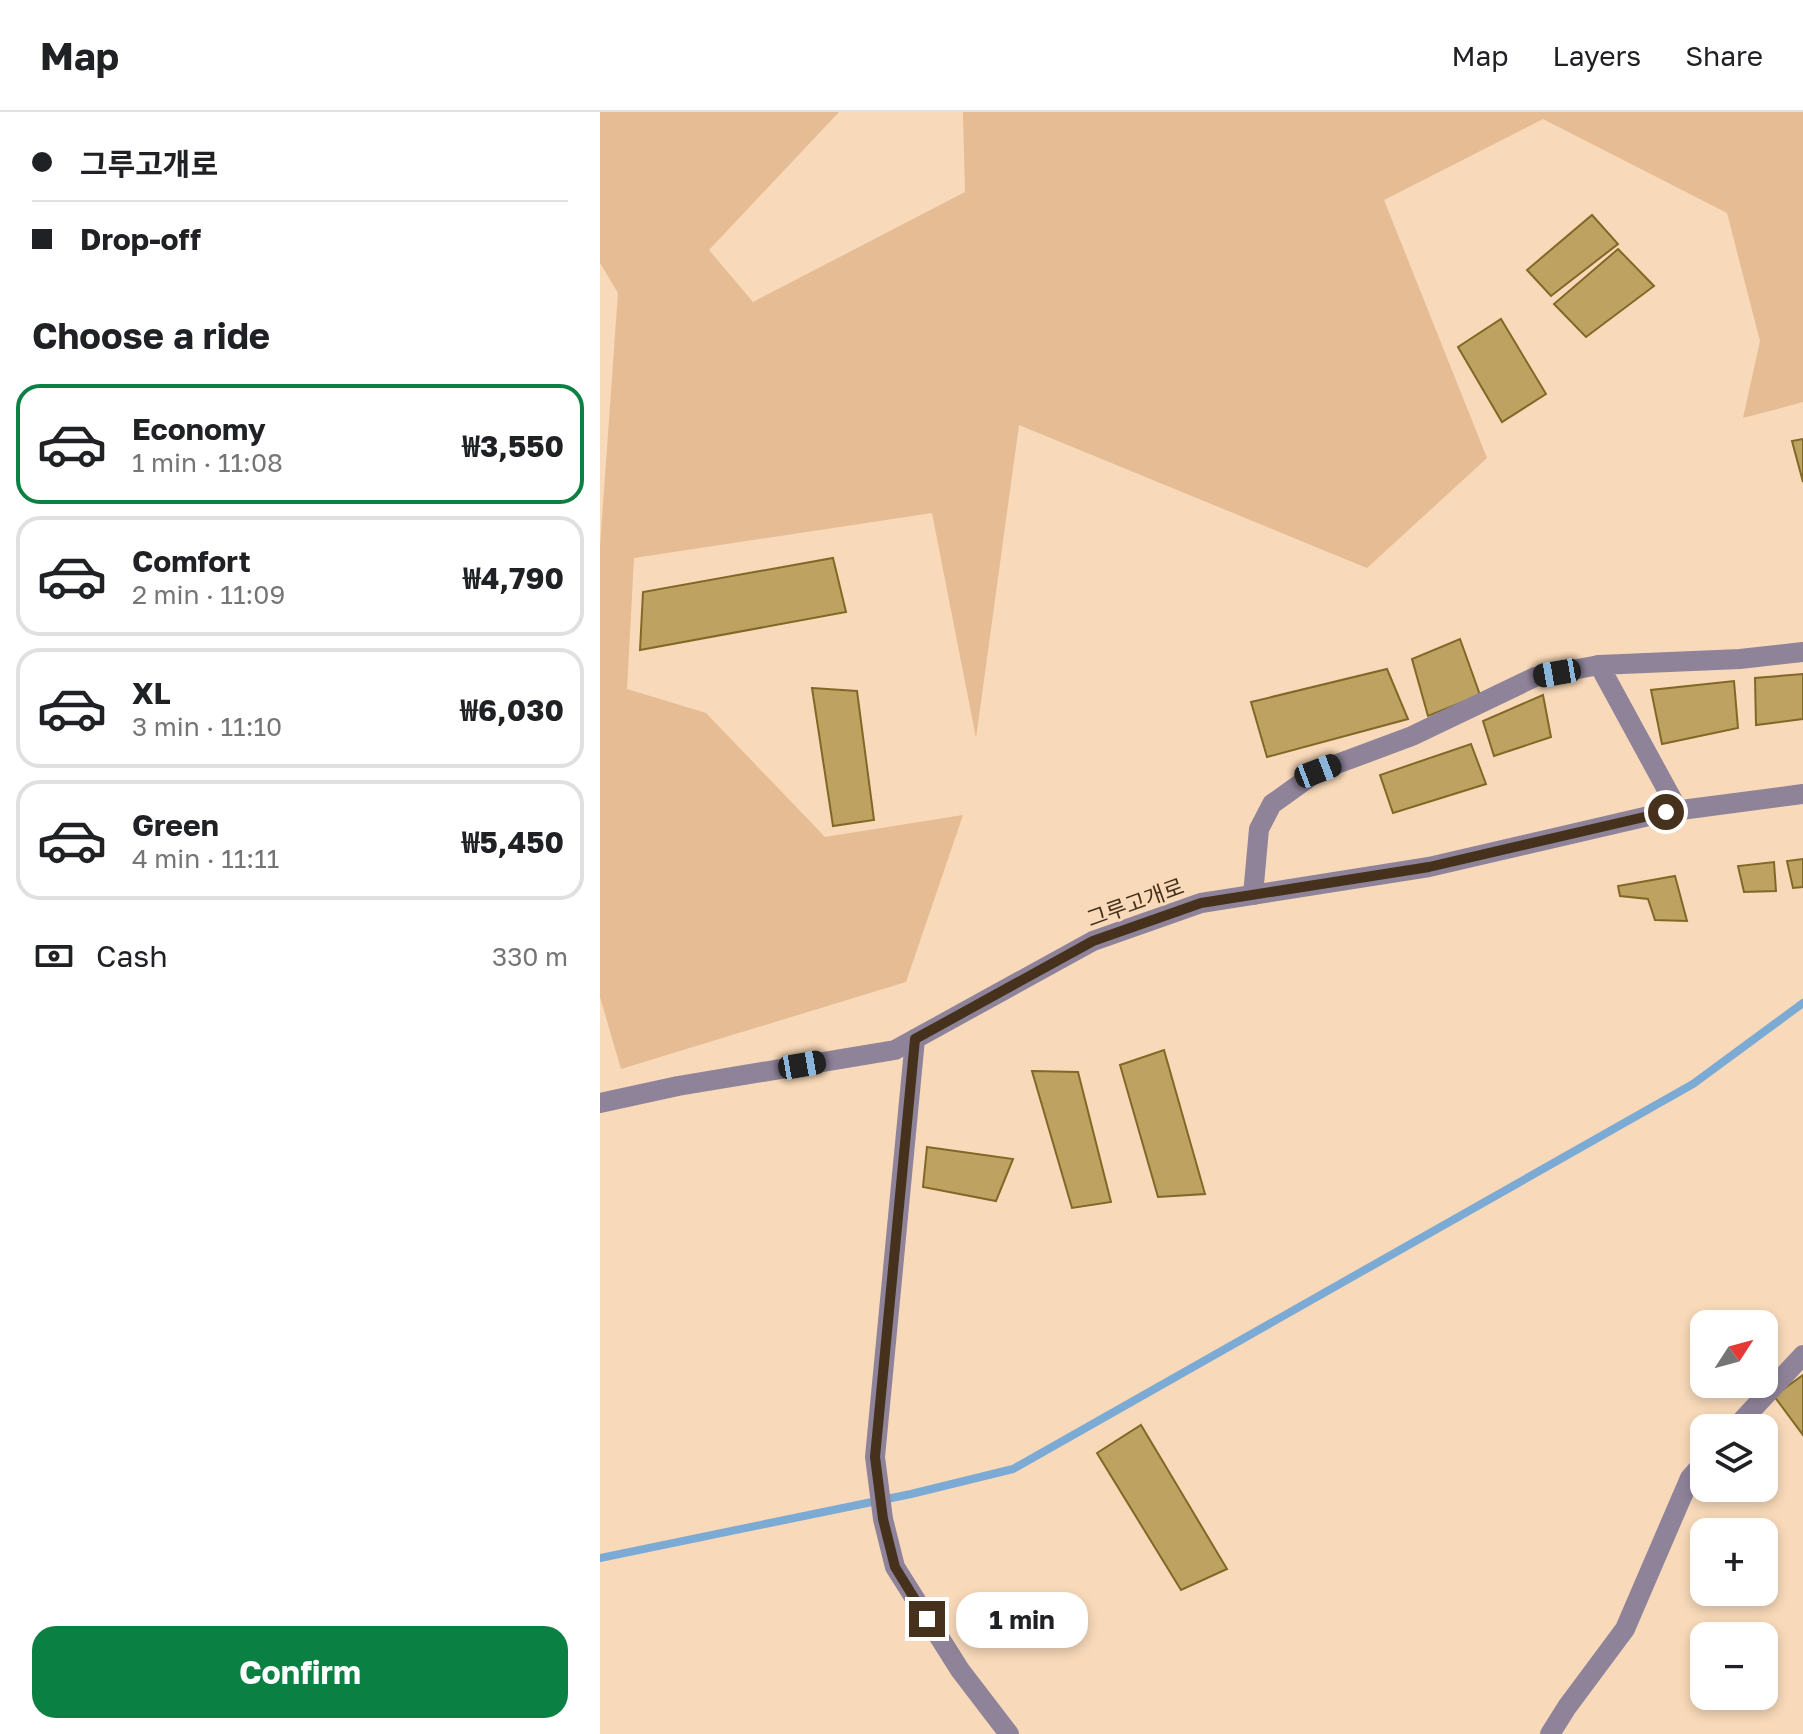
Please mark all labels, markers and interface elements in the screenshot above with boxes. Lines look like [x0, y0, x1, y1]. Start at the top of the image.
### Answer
text: Map [40, 33, 119, 78]
text: Map [1451, 39, 1509, 72]
text: Layers [1553, 39, 1641, 72]
text: Share [1685, 39, 1763, 72]
text: 그루고개로 [80, 146, 218, 182]
text: Drop-off [80, 221, 201, 257]
text: Choose a ride [32, 314, 270, 357]
icon: car [36, 408, 108, 480]
text: Economy [132, 411, 266, 447]
text: ₩3,550 [462, 428, 564, 464]
text: 1 min · 11:08 [132, 447, 283, 478]
icon: car [36, 540, 108, 612]
text: Comfort [132, 543, 251, 579]
text: ₩4,790 [463, 560, 564, 596]
text: 2 min · 11:09 [132, 579, 285, 610]
car [1531, 657, 1583, 689]
icon: car [36, 672, 108, 744]
text: XL [132, 675, 171, 711]
text: ₩6,030 [460, 692, 564, 728]
text: 3 min · 11:10 [132, 711, 282, 742]
car [1291, 751, 1345, 791]
route start [1648, 794, 1684, 830]
icon: car [36, 804, 108, 876]
text: Green [132, 807, 219, 843]
text: ₩5,450 [462, 824, 564, 860]
text: 4 min · 11:11 [132, 843, 279, 874]
street label: 그루고개로 [1083, 872, 1187, 932]
icon: cash [32, 934, 76, 978]
text: Cash [96, 938, 168, 974]
text: 330 m [492, 941, 568, 972]
car [776, 1049, 828, 1081]
north arrow [1690, 1310, 1778, 1398]
map controls [1690, 1310, 1778, 1710]
button: layers [1690, 1414, 1778, 1502]
button: + [1690, 1518, 1778, 1606]
callout: 1 min [955, 1591, 1087, 1647]
route end [909, 1601, 945, 1637]
text: 1 min [989, 1604, 1055, 1635]
button: − [1690, 1622, 1778, 1710]
button: Confirm [32, 1626, 568, 1718]

